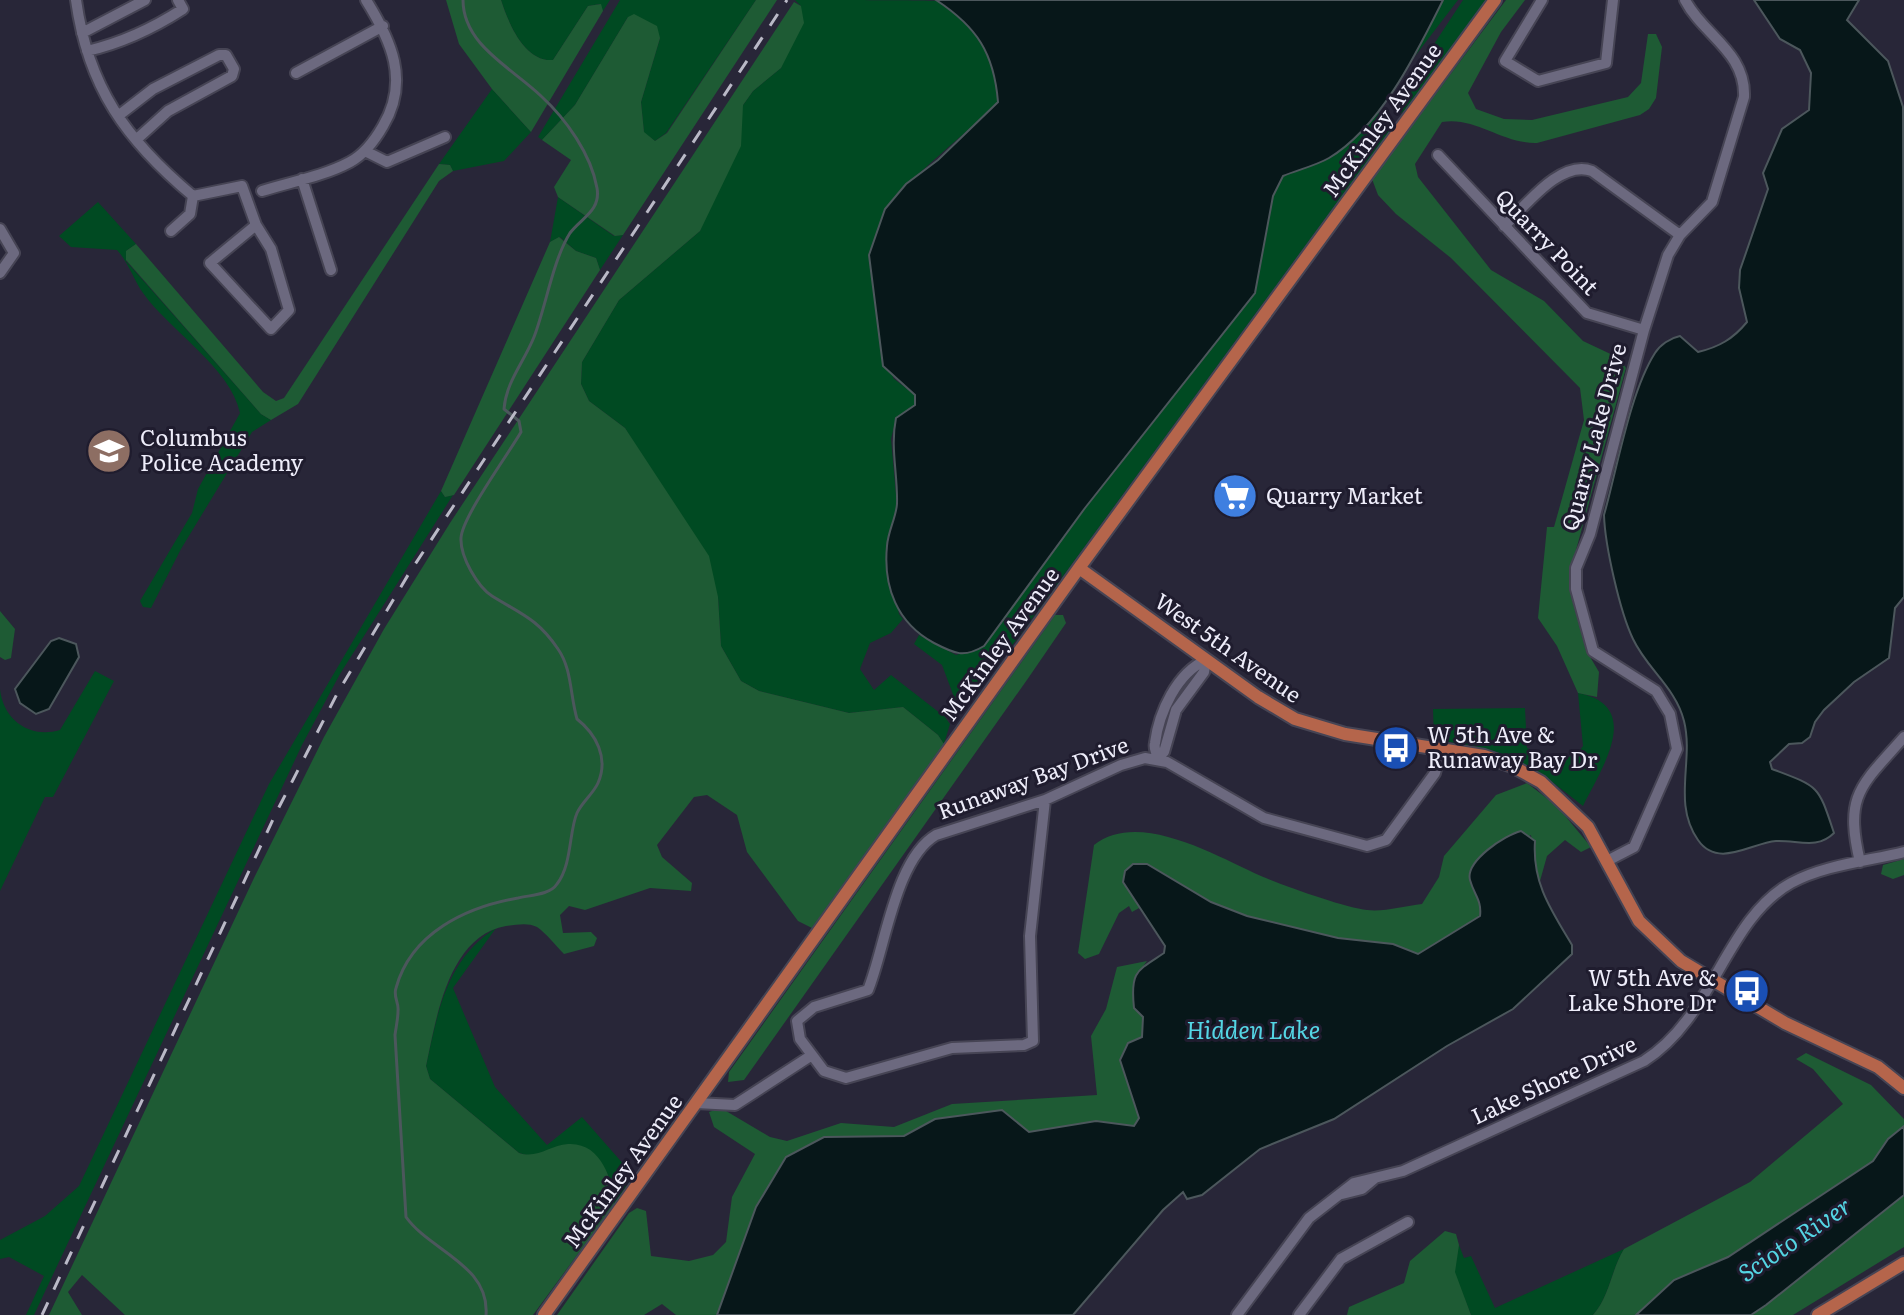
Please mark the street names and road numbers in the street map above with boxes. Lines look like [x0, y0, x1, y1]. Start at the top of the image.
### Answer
street label: McKinley Avenue [1313, 35, 1448, 203]
street label: Quarry Point [1489, 180, 1607, 302]
street label: Quarry Lake Drive [1552, 339, 1633, 534]
street label: McKinley Avenue [931, 559, 1066, 727]
street label: West 5th Avenue [1149, 584, 1309, 710]
street label: Runaway Bay Drive [932, 727, 1133, 826]
street label: Lake Shore Drive [1465, 1026, 1641, 1131]
street label: McKinley Avenue [554, 1086, 689, 1254]

